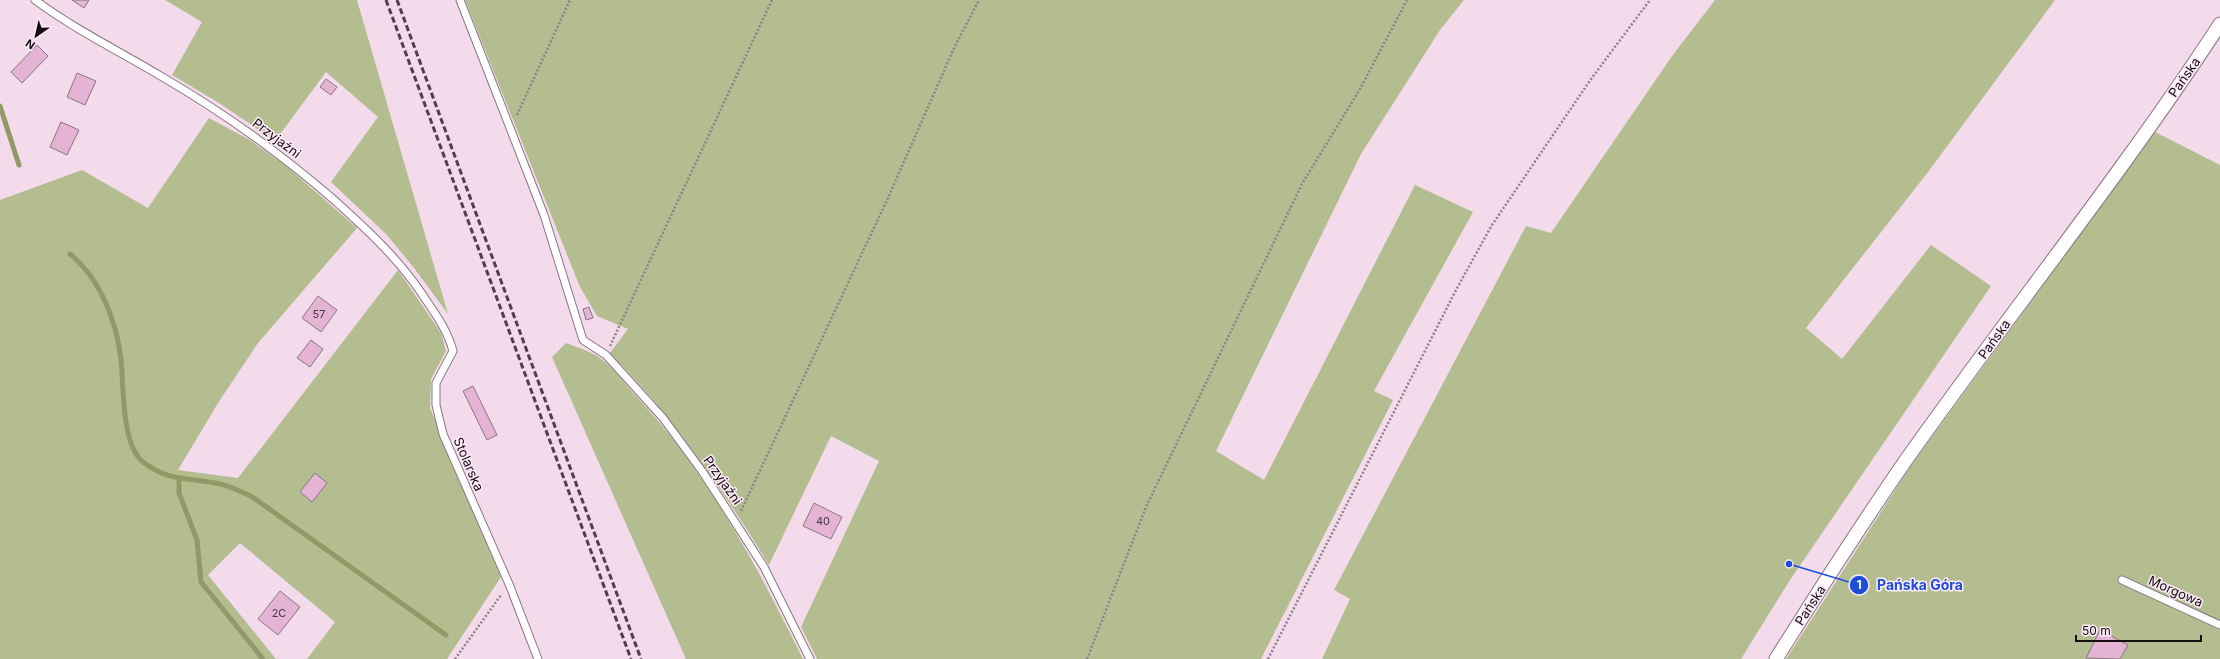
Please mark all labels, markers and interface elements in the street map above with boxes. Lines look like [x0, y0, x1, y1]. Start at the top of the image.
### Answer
north arrow [16, 16, 56, 56]
text: N [23, 36, 38, 52]
street label: Pańska [2165, 54, 2203, 100]
street label: Przyjaźni [250, 115, 304, 161]
house number: 57 [313, 307, 325, 321]
street label: Pańska [1974, 316, 2014, 362]
street label: Stolarska [451, 435, 487, 493]
street label: Przyjaźni [700, 452, 746, 508]
house number: 40 [816, 514, 830, 528]
callout: Pańska Góra [1849, 572, 1971, 598]
street label: Morgowa [2146, 572, 2206, 610]
text: Pańska Góra [1877, 576, 1963, 593]
text: 1 [1856, 577, 1862, 592]
street label: Pańska [1791, 582, 1829, 628]
house number: 2C [272, 606, 286, 620]
scale bar [2076, 617, 2201, 643]
text: 50 m [2082, 623, 2111, 638]

